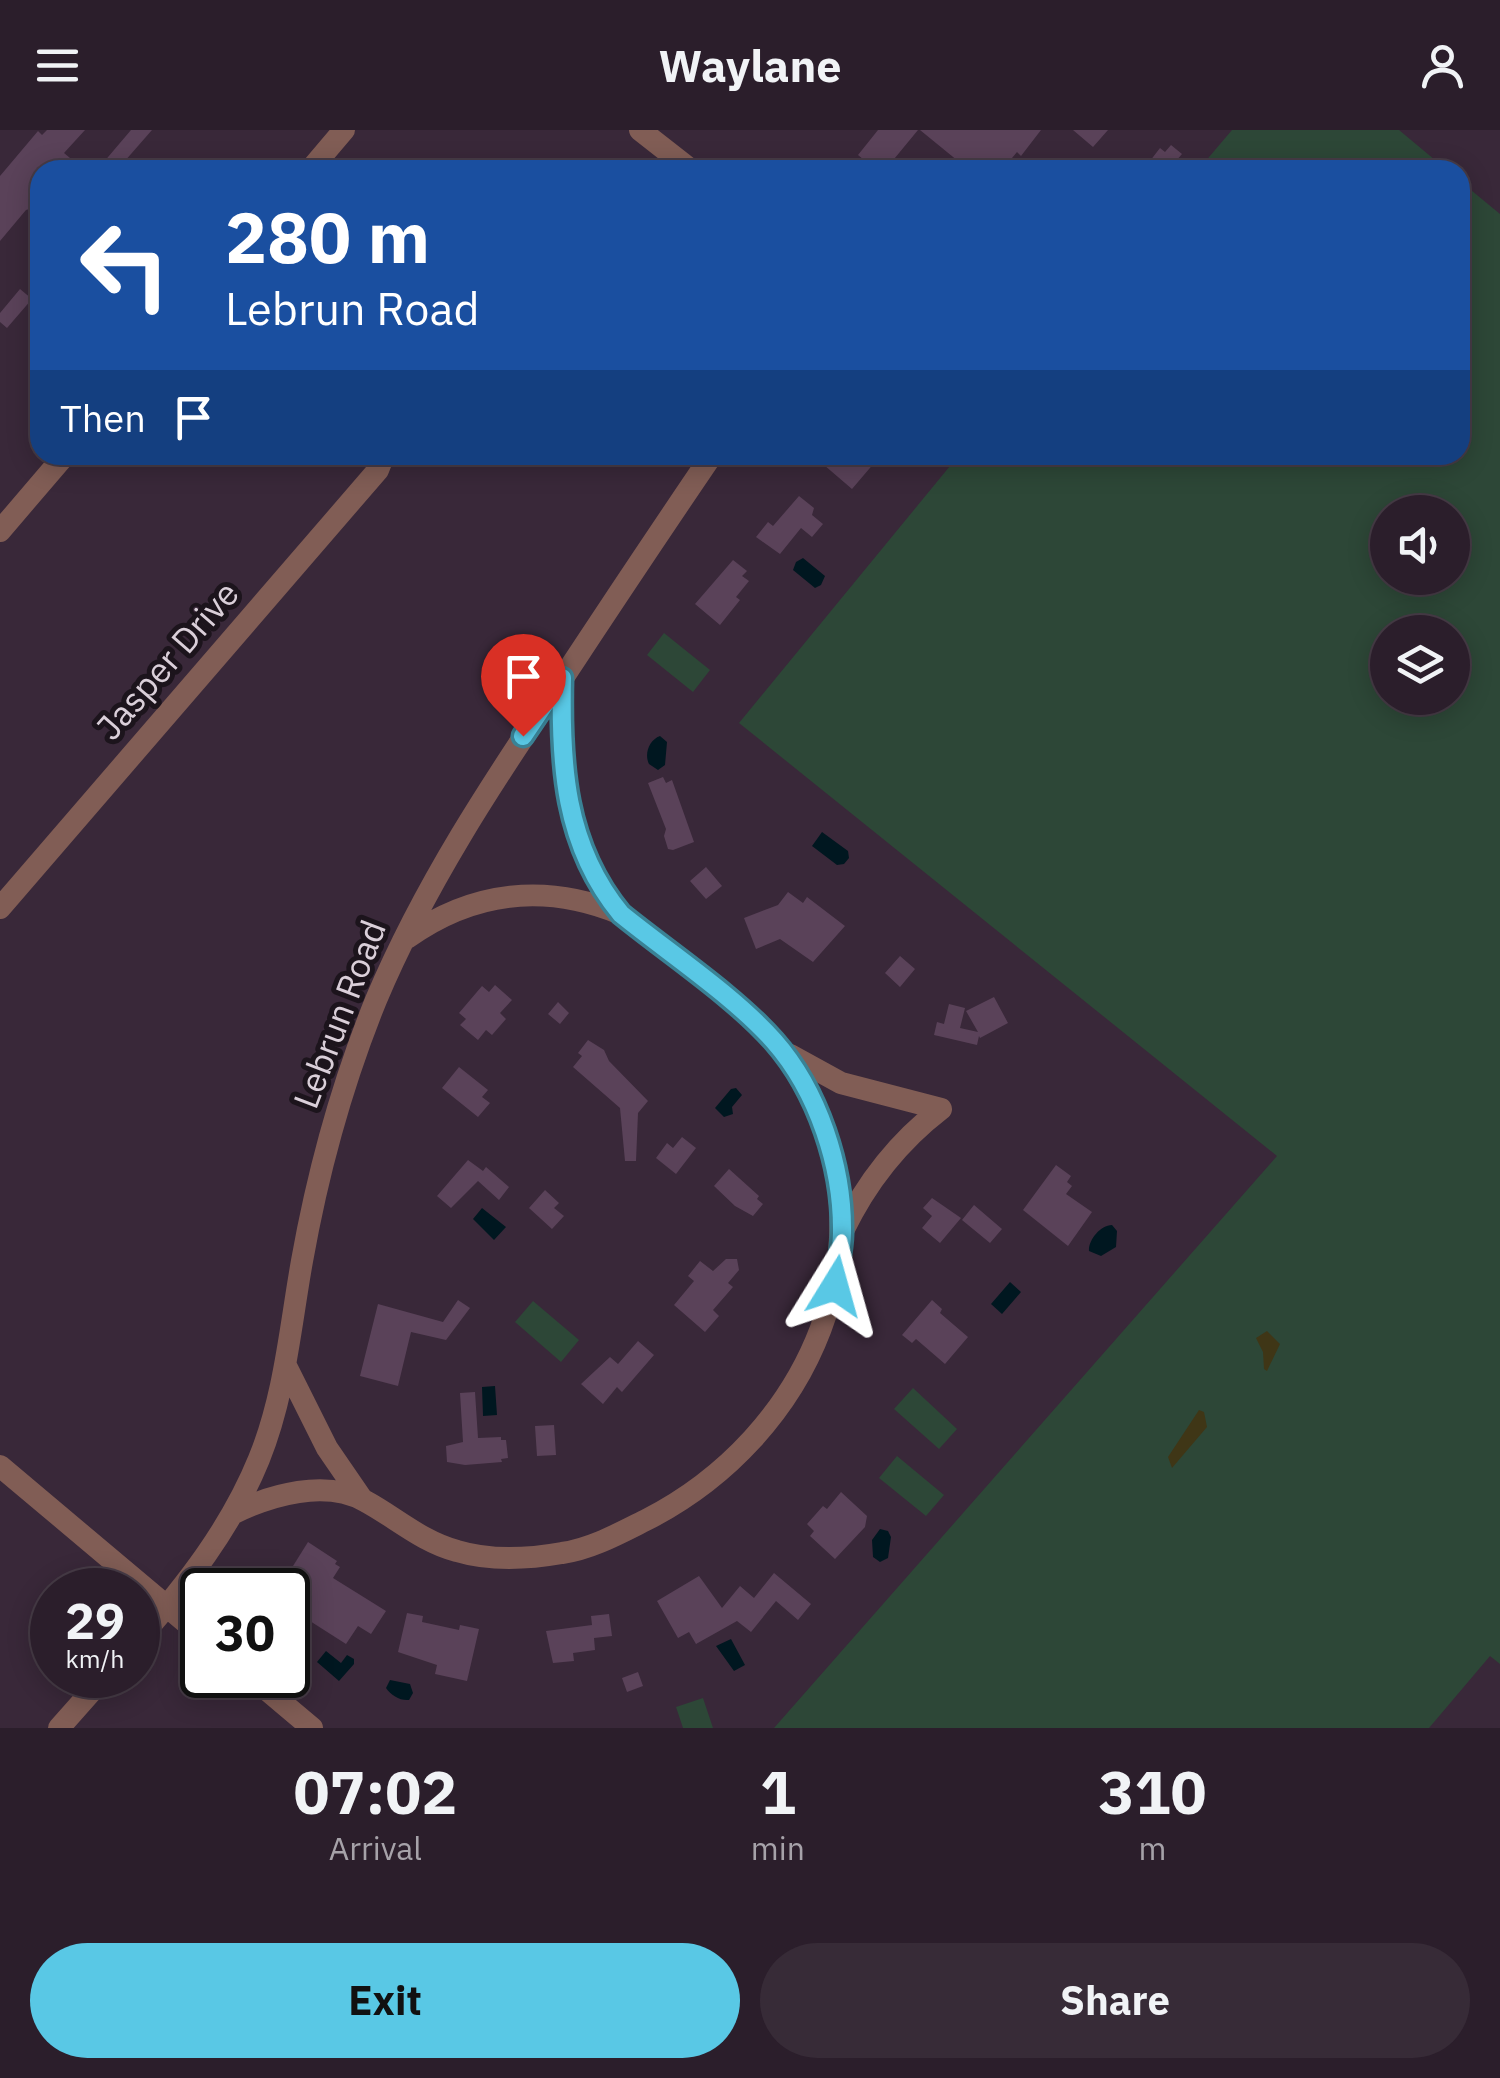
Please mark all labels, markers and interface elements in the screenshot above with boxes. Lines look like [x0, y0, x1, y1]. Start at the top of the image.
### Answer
text: Waylane [658, 36, 842, 94]
icon: menu [30, 38, 85, 93]
icon: person [1415, 38, 1470, 93]
text: 280 m [225, 191, 430, 282]
icon: left [60, 200, 190, 330]
text: Lebrun Road [225, 279, 480, 337]
icon: arrive [166, 390, 221, 445]
text: Then [60, 393, 146, 442]
map controls [1370, 495, 1470, 715]
button: sound [1370, 495, 1470, 595]
street label: Jasper Drive [86, 571, 248, 749]
button: layers [1370, 615, 1470, 715]
pin [481, 634, 566, 737]
icon: arrive [496, 649, 551, 704]
street label: Lebrun Road [282, 913, 396, 1115]
position arrow [783, 1234, 887, 1338]
speed limit sign: 30 [180, 1568, 310, 1698]
text: 29 [65, 1588, 125, 1653]
text: km/h [66, 1642, 124, 1675]
text: 07:02 [294, 1752, 457, 1831]
text: 1 [760, 1752, 796, 1831]
text: 310 [1098, 1752, 1206, 1831]
text: Arrival [329, 1827, 422, 1869]
text: min [751, 1827, 805, 1869]
text: m [1139, 1827, 1166, 1869]
button: Exit [30, 1943, 740, 2058]
button: Share [760, 1943, 1470, 2058]

